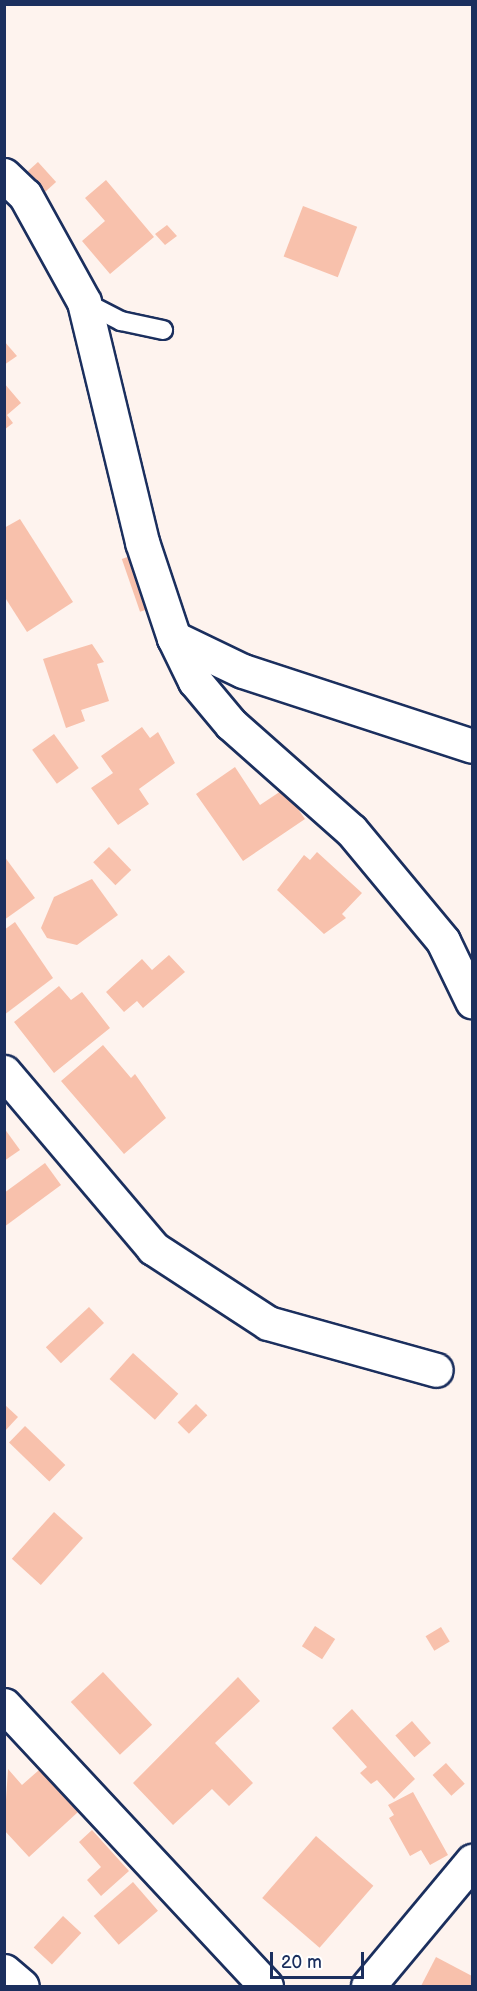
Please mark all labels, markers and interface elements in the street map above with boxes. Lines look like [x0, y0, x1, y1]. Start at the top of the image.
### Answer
scale bar [273, 1940, 368, 1978]
text: 20 m [281, 1952, 322, 1973]

